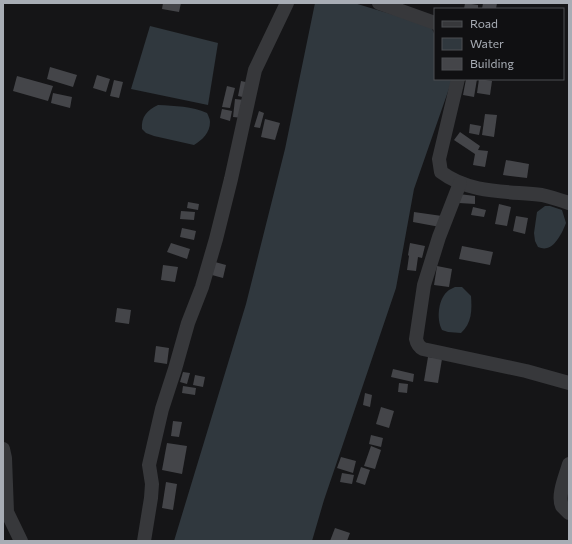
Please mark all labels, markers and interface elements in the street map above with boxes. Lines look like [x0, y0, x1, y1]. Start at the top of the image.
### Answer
legend [434, 8, 564, 80]
text: Road [470, 16, 498, 30]
text: Water [470, 36, 504, 50]
text: Building [470, 56, 514, 70]

